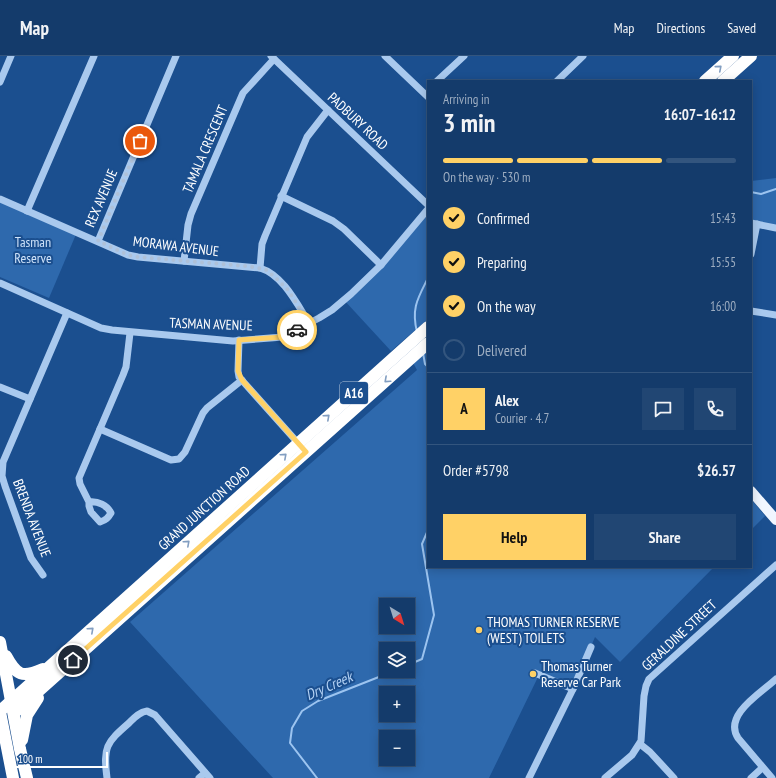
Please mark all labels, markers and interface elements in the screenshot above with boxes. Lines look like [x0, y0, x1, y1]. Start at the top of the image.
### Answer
text: Map [20, 16, 49, 40]
text: Map [614, 19, 634, 37]
text: Directions [656, 19, 705, 37]
text: Saved [727, 19, 756, 37]
one-way arrow [715, 66, 722, 73]
street label: PADBURY ROAD [324, 88, 392, 154]
text: Arriving in [443, 91, 490, 108]
street label: TAMALA CRESCENT [178, 102, 232, 196]
text: 16:07–16:12 [664, 105, 736, 124]
text: 3 min [443, 106, 496, 139]
pin [123, 124, 157, 158]
icon: bag [129, 130, 151, 152]
street label: REX AVENUE [81, 166, 121, 230]
text: On the way · 530 m [443, 169, 530, 186]
icon: check [443, 207, 465, 229]
text: Confirmed [477, 209, 530, 228]
text: 15:43 [710, 210, 736, 227]
street label: MORAWA AVENUE [132, 232, 220, 260]
park label: Tasman Reserve [14, 233, 52, 267]
icon: check [443, 251, 465, 273]
text: Preparing [477, 253, 527, 272]
text: 15:55 [710, 254, 736, 271]
icon: check [443, 295, 465, 317]
text: On the way [477, 297, 536, 316]
text: 16:00 [710, 298, 736, 315]
courier [277, 310, 317, 350]
street label: TASMAN AVENUE [169, 314, 253, 334]
icon: car [286, 319, 308, 341]
text: Delivered [477, 341, 527, 360]
one-way arrow [385, 375, 392, 382]
road number: A16 [340, 382, 368, 404]
button: chat [642, 388, 684, 430]
button: phone [694, 388, 736, 430]
text: Alex [495, 391, 519, 410]
text: A [460, 399, 468, 418]
text: Courier · 4.7 [495, 410, 549, 427]
one-way arrow [322, 414, 330, 422]
one-way arrow [279, 453, 287, 461]
text: Order #5798 [443, 461, 509, 480]
text: $26.57 [697, 461, 736, 480]
street label: GRAND JUNCTION ROAD [154, 462, 254, 554]
street label: BRENDA AVENUE [9, 476, 55, 560]
button: Help [443, 514, 586, 560]
button: Share [594, 514, 736, 560]
one-way arrow [182, 540, 190, 548]
street label: GERALDINE STREET [638, 595, 721, 674]
north arrow [379, 598, 415, 634]
map controls [379, 598, 415, 766]
place label: THOMAS TURNER RESERVE (WEST) TOILETS [487, 613, 619, 647]
marker: THOMAS TURNER RESERVE (WEST) TOILETS [474, 625, 484, 635]
one-way arrow [86, 628, 93, 635]
button: layers [379, 642, 415, 678]
pin [56, 643, 90, 677]
icon: home [62, 649, 84, 671]
place label: Thomas Turner Reserve Car Park [541, 657, 621, 691]
water label: Dry Creek [302, 666, 357, 704]
marker: Thomas Turner Reserve Car Park [528, 669, 538, 679]
button: + [379, 686, 415, 722]
button: − [379, 730, 415, 766]
scale bar [12, 750, 108, 769]
text: 100 m [18, 752, 42, 766]

